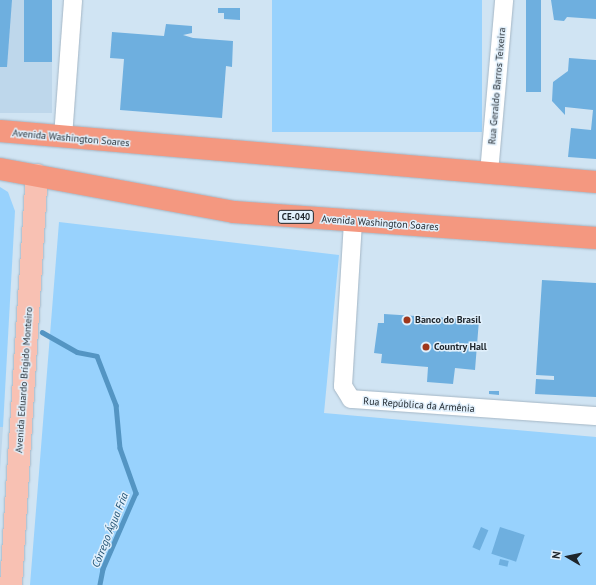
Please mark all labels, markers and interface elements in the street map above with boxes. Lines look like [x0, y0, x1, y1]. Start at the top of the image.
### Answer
street label: Rua Geraldo Barros Teixeira [486, 27, 508, 145]
street label: Avenida Washington Soares [12, 127, 130, 149]
road number: CE-040 [277, 210, 315, 224]
street label: Avenida Washington Soares [321, 213, 439, 233]
street label: Avenida Eduardo Brígido Monteiro [13, 307, 35, 453]
place label: Banco do Brasil [415, 314, 481, 326]
marker: Banco do Brasil [402, 315, 412, 325]
place label: Country Hall [434, 341, 487, 353]
marker: Country Hall [421, 342, 431, 352]
street label: Rua República da Armênia [363, 395, 475, 415]
water label: Córrego Água Fria [89, 490, 131, 570]
north arrow [548, 537, 588, 577]
text: N [549, 550, 564, 560]

